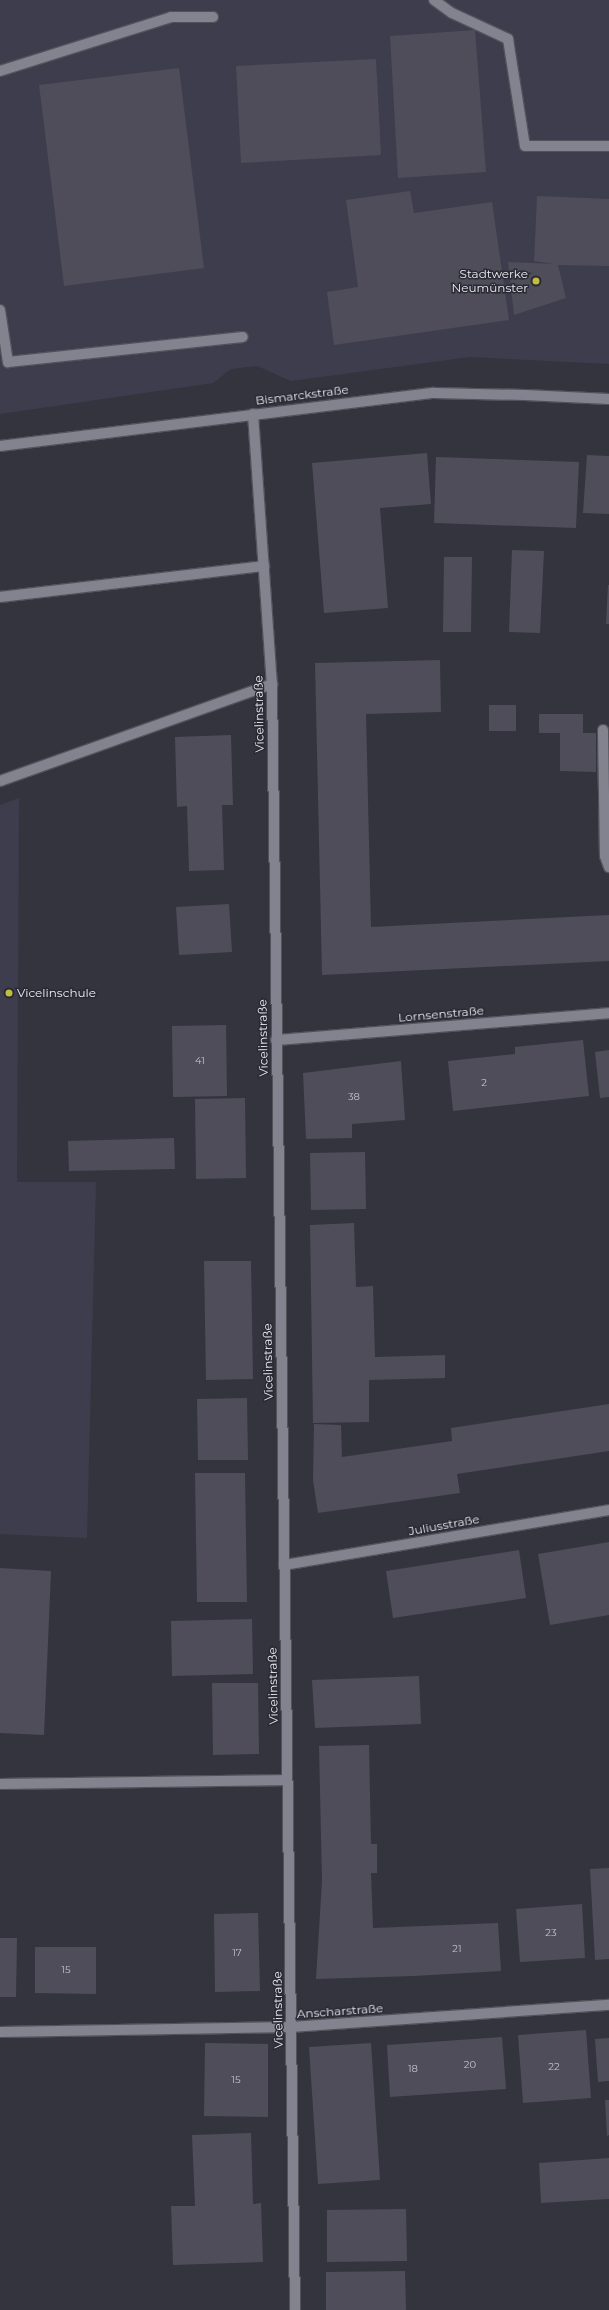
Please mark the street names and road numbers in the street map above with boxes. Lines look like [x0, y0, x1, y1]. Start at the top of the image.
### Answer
street label: Bismarckstraße [255, 382, 349, 408]
street label: Vicelinstraße [251, 675, 267, 753]
street label: Vicelinstraße [255, 999, 271, 1077]
street label: Lornsenstraße [398, 1003, 484, 1025]
street label: Vicelinstraße [260, 1323, 276, 1401]
street label: Juliusstraße [407, 1512, 481, 1538]
street label: Vicelinstraße [265, 1647, 281, 1725]
street label: Vicelinstraße [270, 1971, 286, 2049]
street label: Anscharstraße [296, 2001, 384, 2021]

